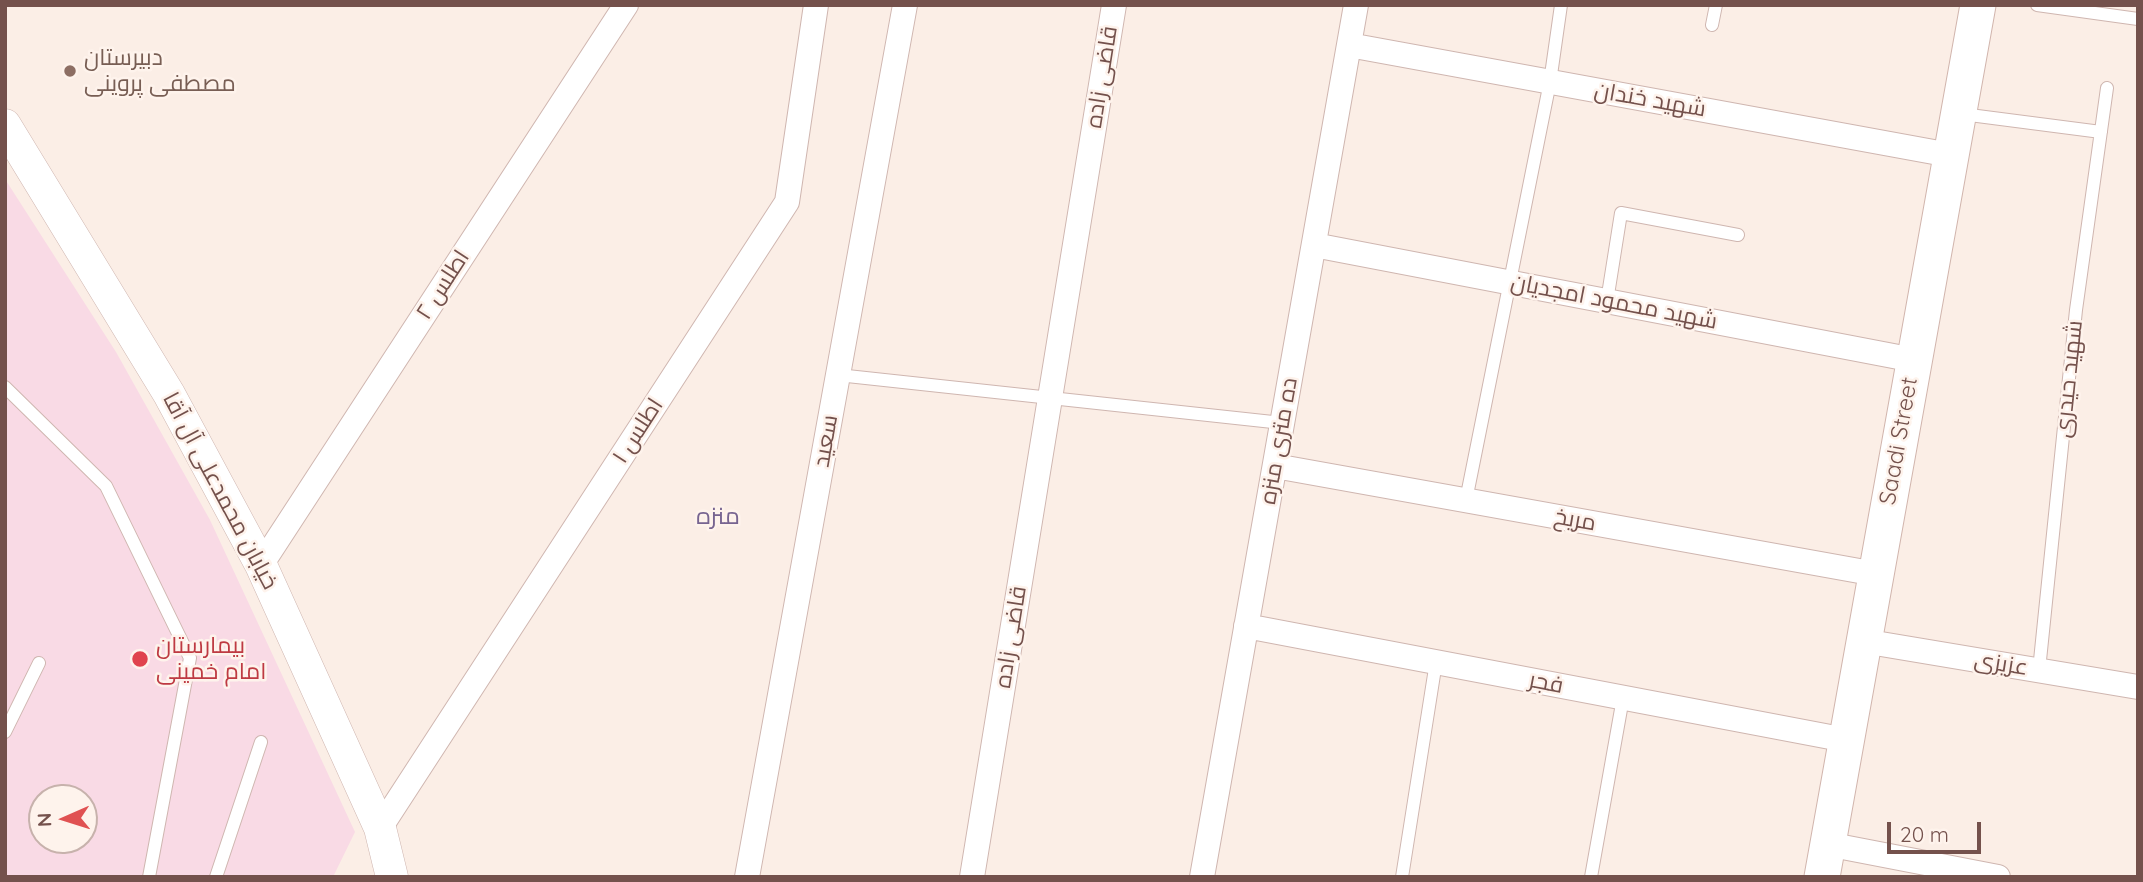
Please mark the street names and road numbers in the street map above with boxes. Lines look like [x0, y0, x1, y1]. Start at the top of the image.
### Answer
street label: قاضی زاده [1080, 24, 1124, 130]
street label: شهید خندان [1592, 77, 1708, 123]
street label: اطلس ۲ [410, 245, 476, 325]
street label: شهید محمود امجدیان [1508, 268, 1720, 336]
street label: شهید حیدری [2049, 319, 2089, 439]
street label: Saadi Street [1874, 375, 1924, 507]
street label: ده متری منزه [1254, 376, 1304, 506]
street label: خیابان محمدعلی آل آقا [156, 388, 284, 594]
street label: اطلس ۱ [607, 393, 669, 469]
street label: سعید [808, 413, 844, 469]
street label: مریخ [1552, 503, 1598, 537]
street label: قاضی زاده [989, 584, 1033, 690]
street label: عزیزی [1972, 646, 2030, 682]
street label: فجر [1526, 666, 1566, 700]

